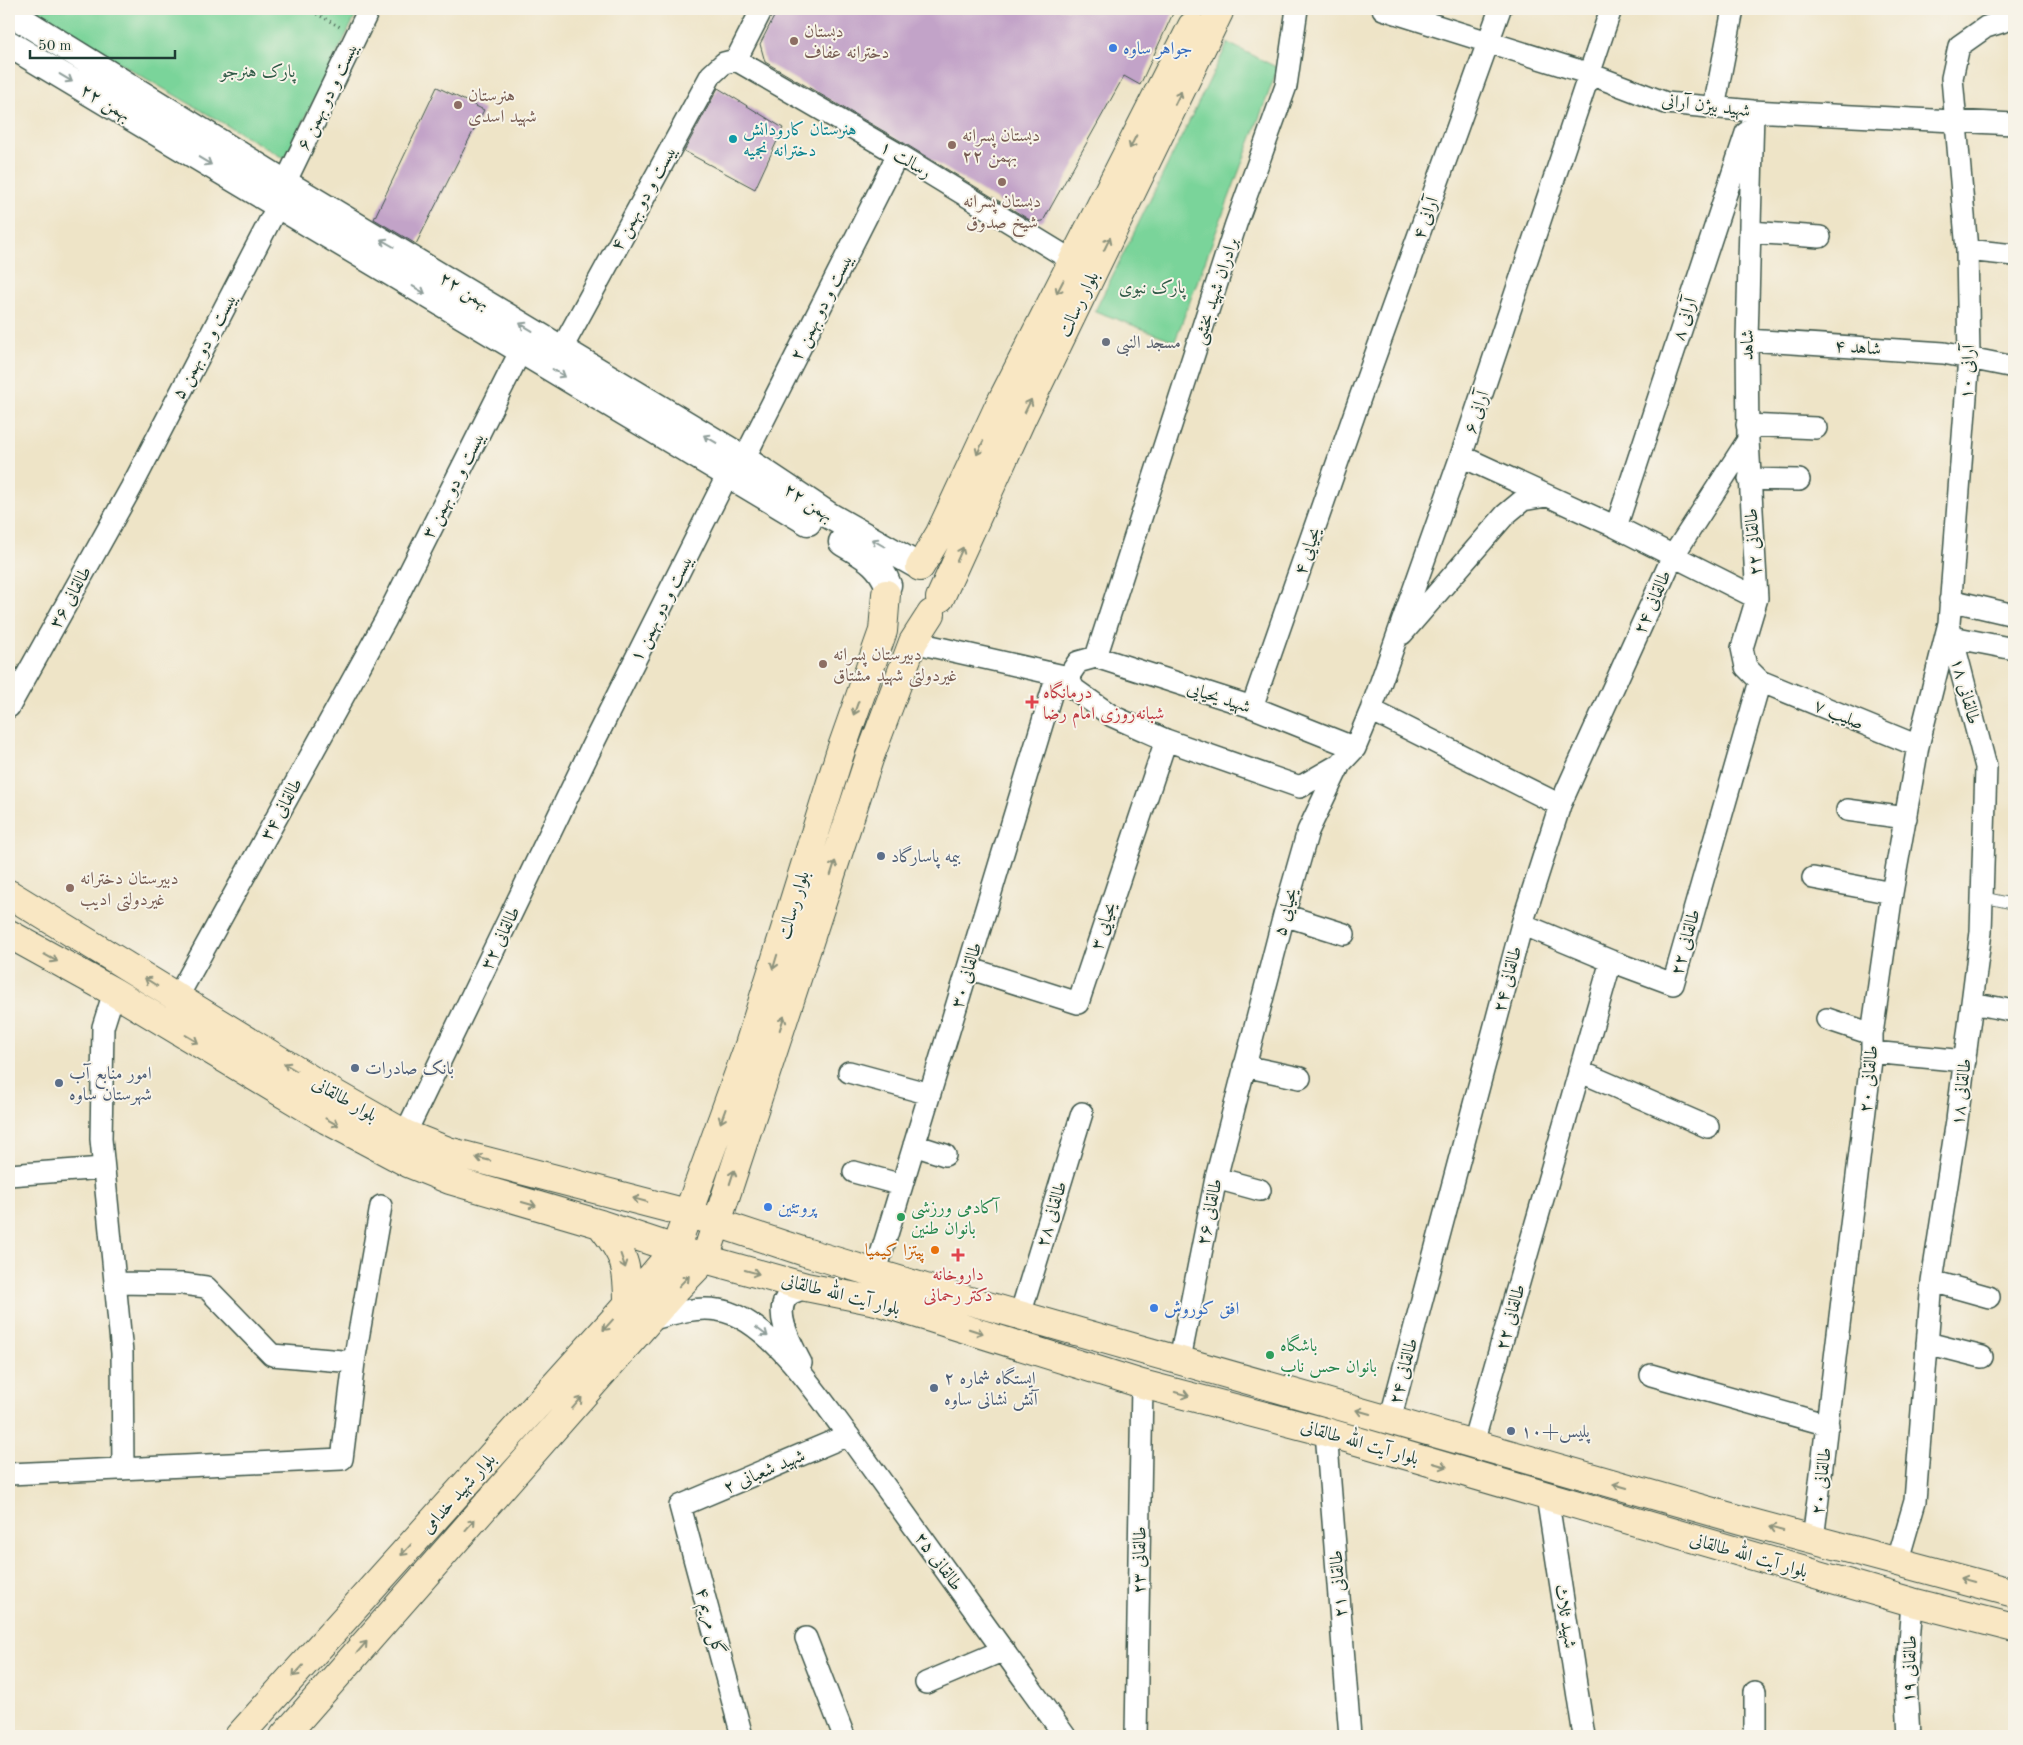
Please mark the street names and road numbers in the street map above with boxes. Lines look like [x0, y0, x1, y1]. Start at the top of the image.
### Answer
street label: بیست و دو بهمن ۶ [294, 40, 363, 154]
street label: ۲۲ بهمن [76, 81, 134, 126]
street label: شهید بیژن آرانی [1660, 90, 1752, 122]
street label: رسالت ۱ [876, 138, 934, 183]
street label: بیست و دو بهمن ۴ [608, 143, 682, 255]
street label: آرانی ۴ [1408, 192, 1444, 242]
street label: برادران شهید بخشی [1190, 236, 1244, 348]
street label: بیست و دو بهمن ۲ [787, 251, 858, 365]
street label: ۲۲ بهمن [435, 269, 493, 314]
street label: بلوار رسالت [1055, 269, 1103, 340]
street label: بیست و دو بهمن ۵ [170, 291, 242, 403]
street label: آرانی ۸ [1668, 293, 1702, 343]
street label: شاهد [1739, 329, 1757, 361]
street label: شاهد ۴ [1834, 337, 1882, 359]
street label: آرانی ۱۰ [1956, 342, 1980, 400]
street label: آرانی ۶ [1459, 386, 1494, 436]
street label: بیست و دو بهمن ۳ [419, 429, 490, 543]
street label: ۲۲ بهمن [779, 480, 836, 527]
street label: طالقانی ۲۲ [1743, 508, 1765, 576]
street label: یحیایی ۴ [1291, 525, 1326, 578]
street label: بیست و دو بهمن ۱ [627, 552, 698, 666]
street label: طالقانی ۳۶ [47, 564, 95, 631]
street label: طالقانی ۲۴ [1631, 568, 1675, 637]
street label: طالقانی ۱۸ [1948, 656, 1982, 726]
street label: شهید یحیایی [1184, 679, 1253, 719]
street label: صلیب ۷ [1810, 696, 1866, 735]
street label: طالقانی ۳۴ [258, 776, 306, 843]
street label: بلوار رسالت [775, 869, 814, 942]
street label: یحیایی ۵ [1271, 886, 1303, 939]
street label: یحیایی ۳ [1088, 900, 1122, 953]
street label: طالقانی ۳۲ [478, 904, 524, 973]
street label: طالقانی ۲۲ [1668, 907, 1704, 977]
street label: طالقانی ۳۰ [948, 940, 985, 1010]
street label: طالقانی ۲۴ [1491, 944, 1525, 1014]
street label: طالقانی ۲۰ [1857, 1044, 1881, 1114]
street label: طالقانی ۱۸ [1949, 1057, 1975, 1127]
street label: بلوار طالقانی [309, 1074, 380, 1126]
street label: طالقانی ۲۶ [1194, 1177, 1226, 1247]
street label: طالقانی ۲۸ [1033, 1179, 1070, 1249]
street label: بلوار آیت الله طالقانی [779, 1266, 903, 1320]
street label: طالقانی ۲۲ [1493, 1282, 1529, 1352]
street label: طالقانی ۲۴ [1387, 1336, 1421, 1406]
street label: بلوار آیت الله طالقانی [1298, 1412, 1422, 1470]
street label: طالقانی ۲۰ [1809, 1446, 1835, 1516]
street label: شهید شعبانی ۲ [721, 1447, 809, 1499]
street label: بلوار شهید خدامی [418, 1450, 501, 1539]
street label: بلوار آیت الله طالقانی [1687, 1525, 1811, 1583]
street label: طالقانی ۲۳ [1130, 1526, 1150, 1594]
street label: طالقانی ۲۵ [911, 1529, 965, 1594]
street label: طالقانی ۲۱ [1328, 1550, 1350, 1618]
street label: شهید ثلاث [1549, 1583, 1579, 1650]
street label: گل مریم ۴ [687, 1585, 731, 1658]
street label: طالقانی ۱۹ [1900, 1635, 1920, 1703]

